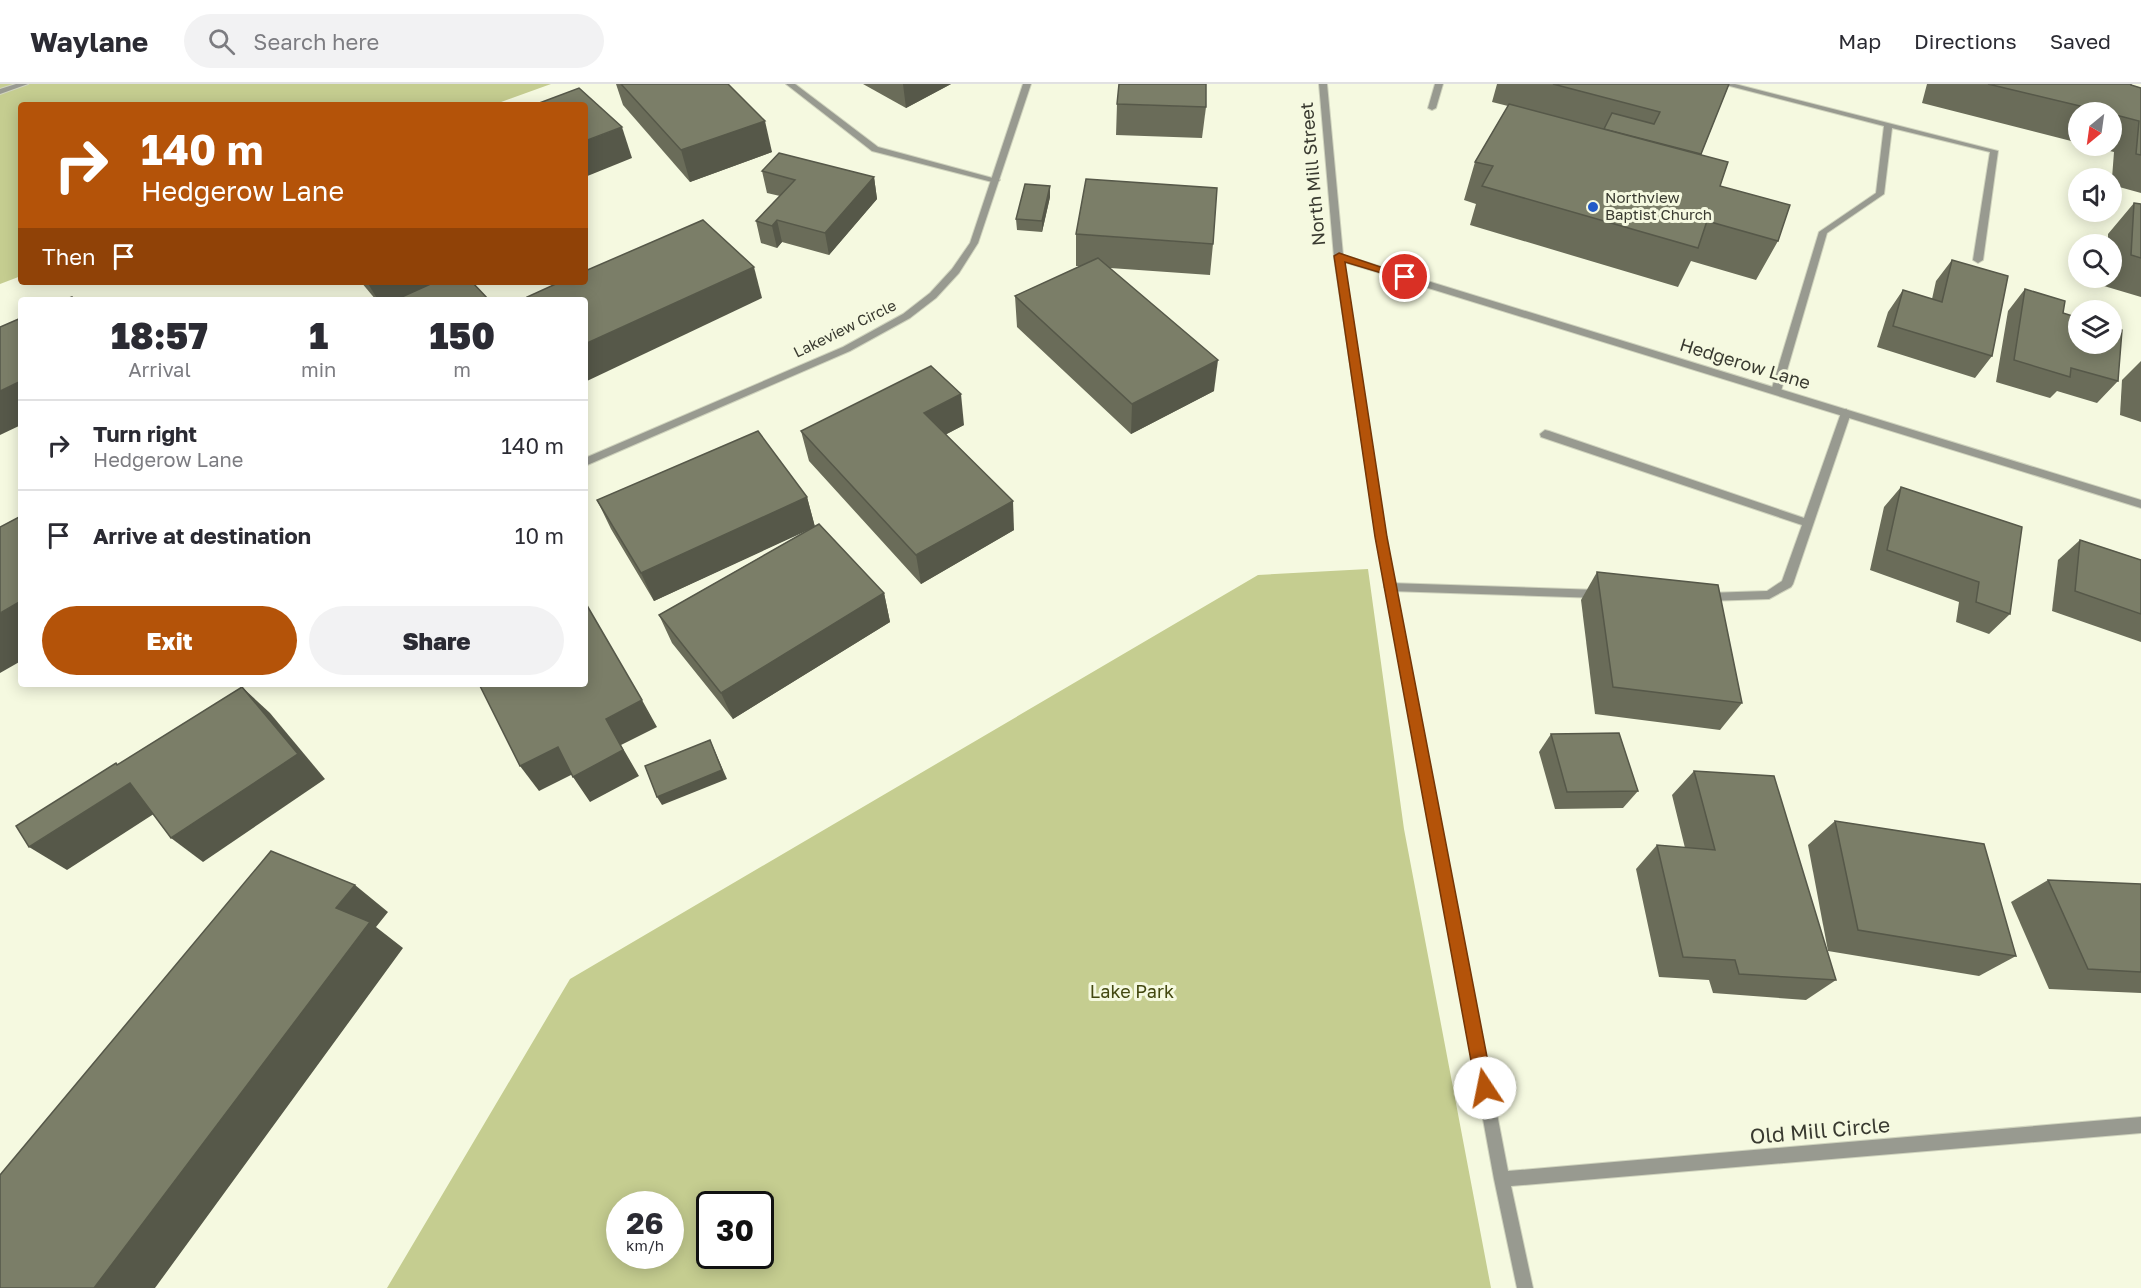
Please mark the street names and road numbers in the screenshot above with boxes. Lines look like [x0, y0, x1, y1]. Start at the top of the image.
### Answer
street label: North Mill Street [1295, 101, 1329, 247]
street label: Lakeview Circle [790, 295, 899, 361]
street label: Hedgerow Lane [1677, 333, 1813, 393]
street label: Old Mill Circle [1749, 1111, 1891, 1149]

